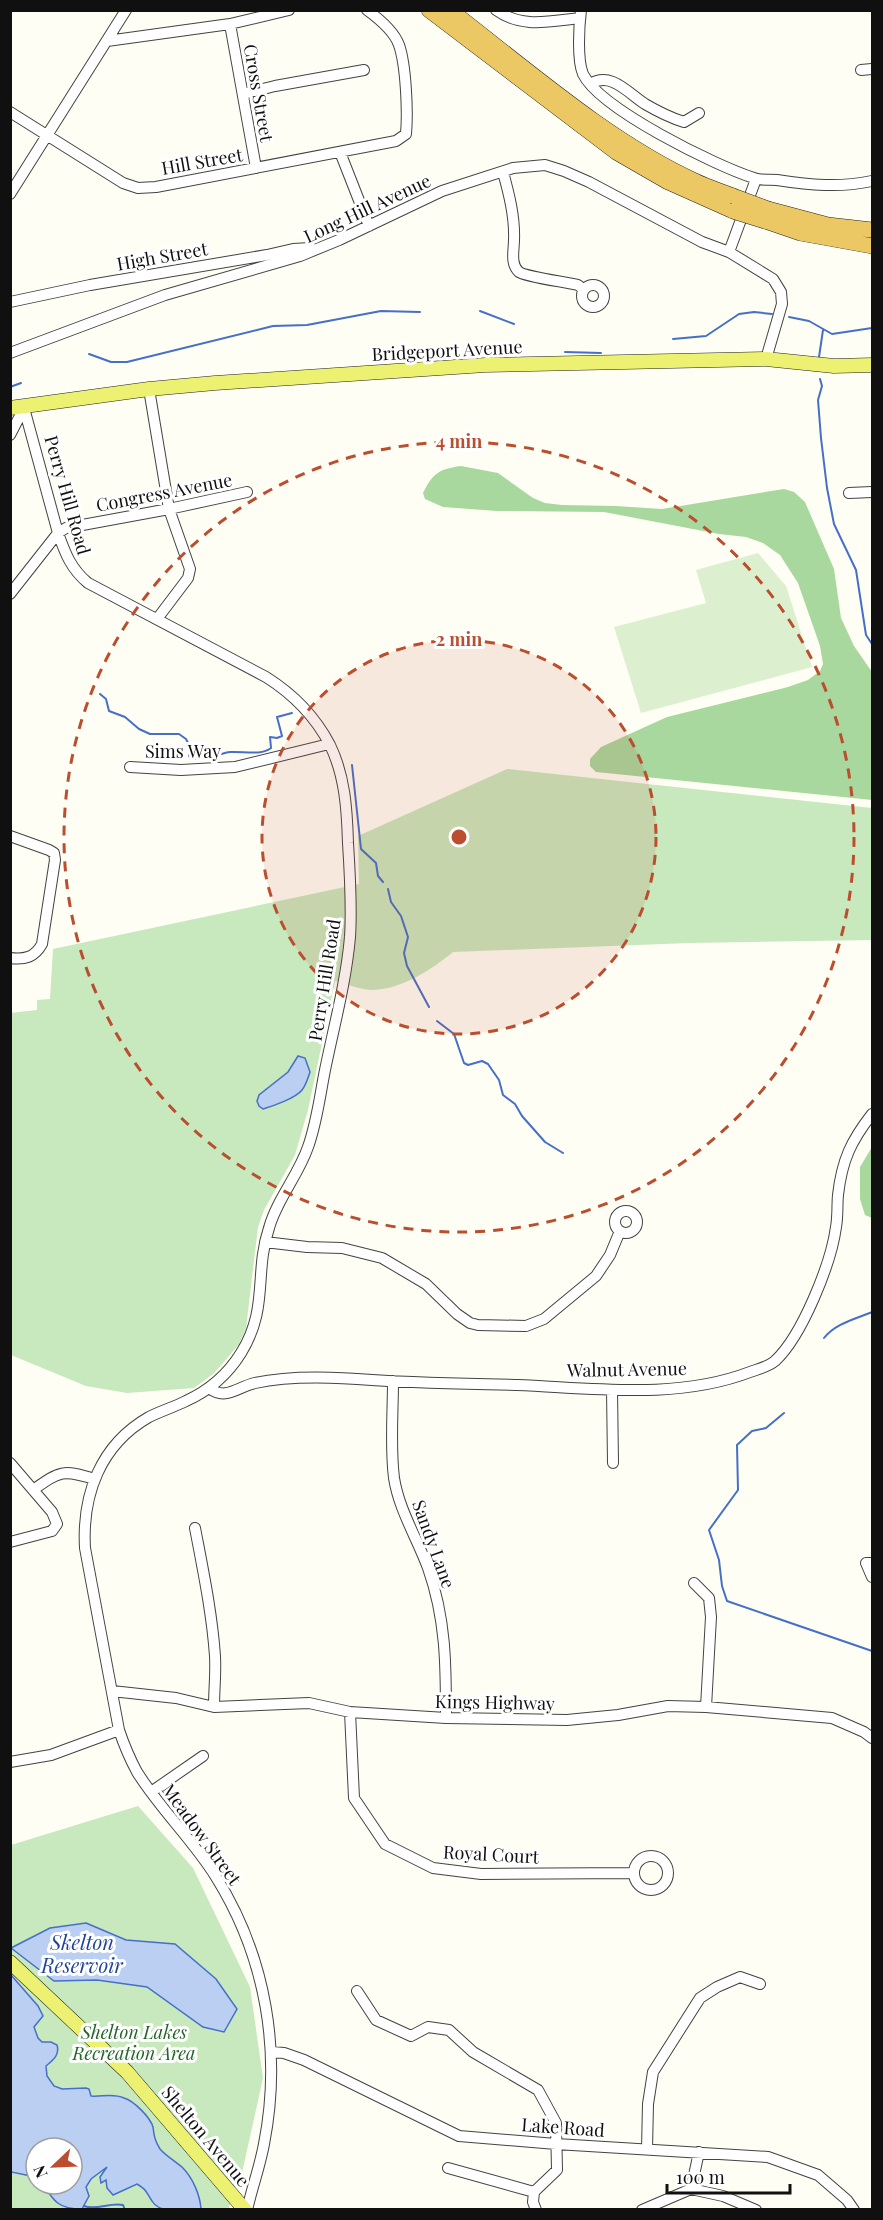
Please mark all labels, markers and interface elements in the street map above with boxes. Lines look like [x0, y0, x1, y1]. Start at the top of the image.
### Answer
street label: Cross Street [239, 42, 280, 144]
street label: Hill Street [160, 142, 245, 180]
street label: Long Hill Avenue [300, 168, 434, 248]
street label: High Street [115, 236, 210, 276]
street label: Bridgeport Avenue [371, 334, 523, 366]
text: 4 min [436, 429, 482, 453]
street label: Perry Hill Road [39, 432, 97, 558]
street label: Congress Avenue [94, 467, 234, 517]
text: 2 min [436, 627, 482, 651]
street label: Sims Way [145, 739, 221, 763]
centre of rings [449, 827, 469, 847]
street label: Perry Hill Road [303, 917, 346, 1043]
street label: Walnut Avenue [566, 1356, 687, 1382]
street label: Sandy Lane [407, 1496, 461, 1592]
street label: Kings Highway [435, 1689, 555, 1715]
street label: Meadow Street [157, 1778, 247, 1890]
street label: Royal Court [442, 1840, 540, 1869]
water label: Skelton Reservoir [40, 1928, 124, 1978]
park label: Shelton Lakes Recreation Area [72, 2020, 195, 2065]
street label: Shelton Avenue [157, 2080, 255, 2192]
street label: Lake Road [521, 2112, 606, 2142]
north arrow [24, 2136, 84, 2196]
scale bar [667, 2157, 790, 2195]
text: N [28, 2162, 52, 2181]
text: 100 m [676, 2165, 725, 2189]

